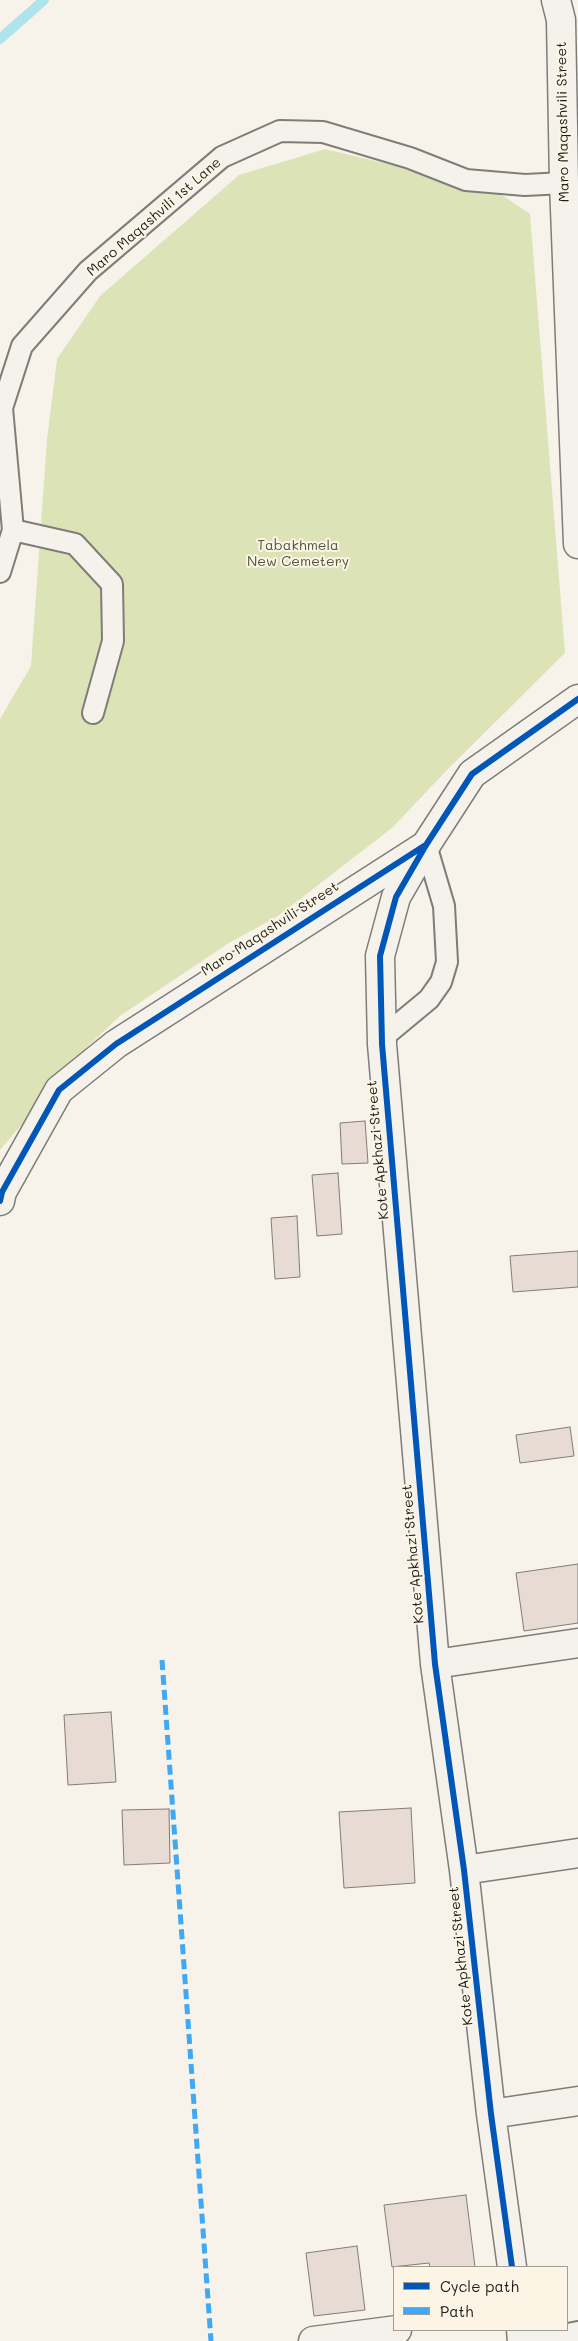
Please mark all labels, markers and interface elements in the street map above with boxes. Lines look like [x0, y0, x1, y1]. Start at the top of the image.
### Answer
street label: Maro Maqashvili Street [553, 42, 573, 202]
street label: Maro Maqashvili 1st Lane [84, 154, 224, 280]
park label: Tabakhmela New Cemetery [247, 538, 349, 570]
street label: Maro Maqashvili Street [198, 878, 342, 980]
street label: Kote Apkhazi Street [364, 1080, 392, 1220]
street label: Kote Apkhazi Street [399, 1484, 427, 1624]
street label: Kote Apkhazi Street [445, 1886, 477, 2026]
legend [393, 2266, 568, 2331]
text: Cycle path [440, 2276, 519, 2296]
text: Path [440, 2301, 474, 2321]

